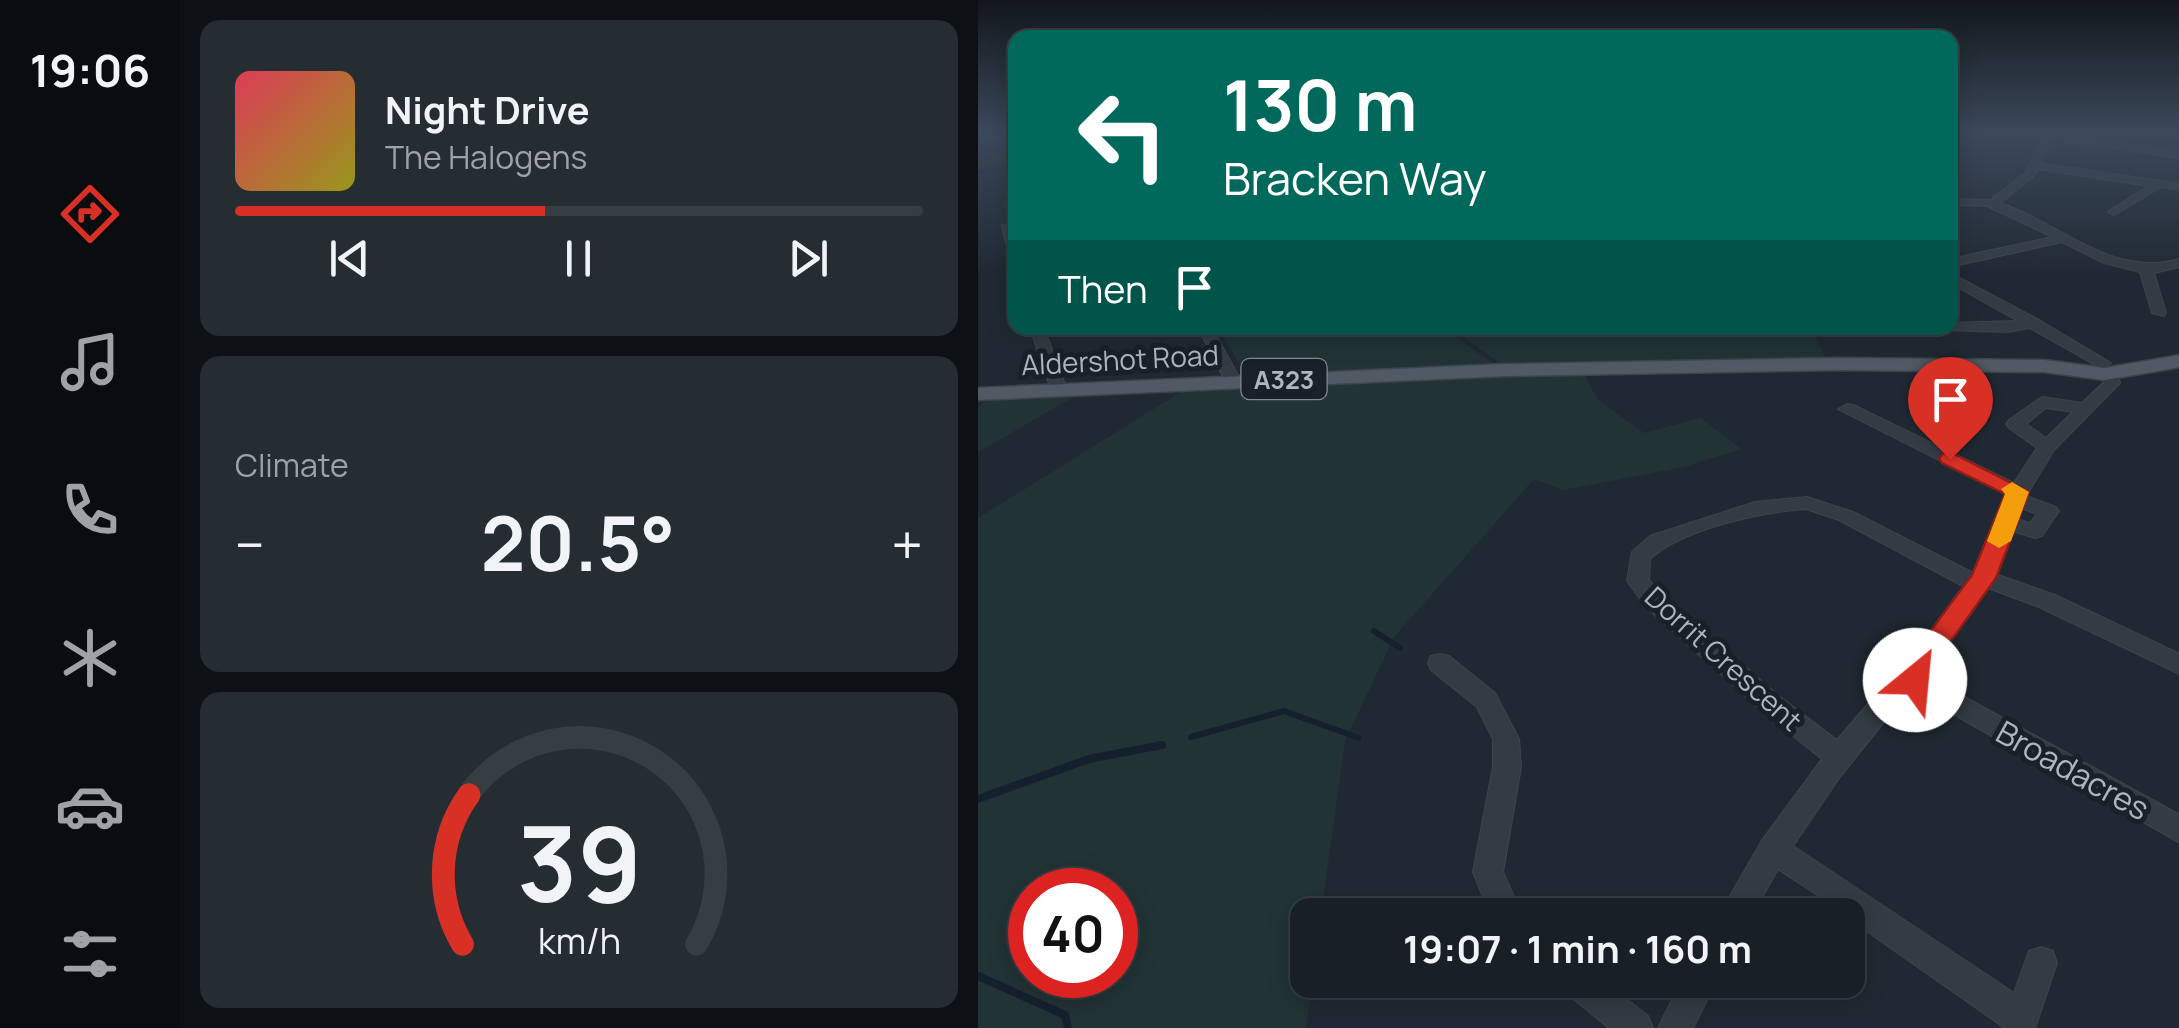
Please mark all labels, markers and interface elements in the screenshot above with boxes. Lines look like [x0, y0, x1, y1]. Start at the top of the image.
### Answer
text: 19:06 [30, 39, 150, 101]
text: 130 m [1223, 56, 1417, 152]
icon: left [1058, 70, 1188, 200]
text: Night Drive [385, 83, 590, 135]
text: The Halogens [385, 135, 587, 179]
text: Bracken Way [1223, 147, 1487, 209]
icon: directions [55, 179, 125, 249]
icon: previous [322, 231, 377, 286]
icon: pause [551, 231, 606, 286]
icon: next [781, 231, 836, 286]
icon: arrive [1167, 260, 1222, 315]
text: Then [1058, 262, 1147, 314]
icon: music [55, 327, 125, 397]
street label: Aldershot Road [1020, 335, 1220, 383]
pin [1908, 357, 1993, 460]
road number: A323 [1242, 359, 1326, 399]
icon: arrive [1923, 372, 1978, 427]
text: Climate [235, 443, 349, 487]
icon: phone [55, 475, 125, 545]
text: 20.5° [481, 491, 675, 594]
text: − [235, 506, 265, 582]
text: + [891, 506, 923, 582]
street label: Dorrit Crescent [1637, 577, 1811, 739]
icon: climate [55, 623, 125, 693]
position arrow [1863, 628, 1967, 732]
street label: Broadacres [1989, 710, 2157, 830]
icon: car [55, 771, 125, 841]
text: 39 [516, 791, 642, 933]
speed limit sign: 40 [1008, 868, 1138, 998]
text: km/h [537, 916, 621, 965]
icon: filters [55, 919, 125, 989]
text: 19:07 · 1 min · 160 m [1403, 922, 1752, 974]

